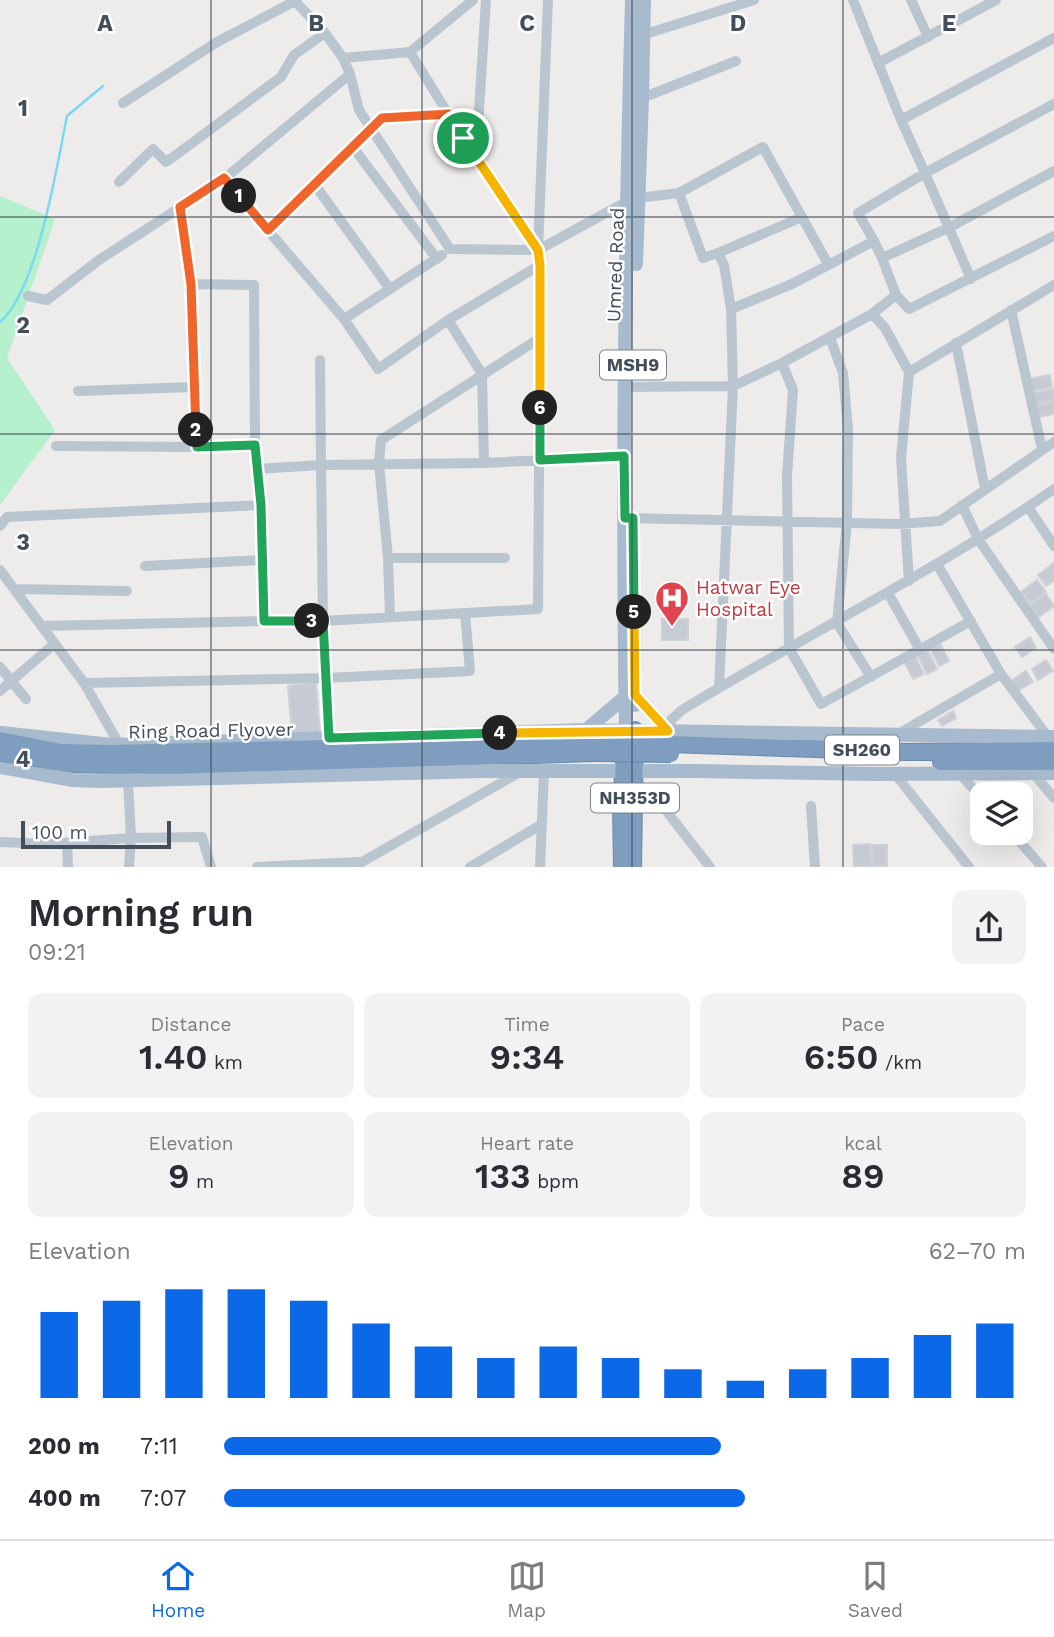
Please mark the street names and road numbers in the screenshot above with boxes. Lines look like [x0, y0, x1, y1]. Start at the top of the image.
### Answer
street label: Umred Road [602, 207, 629, 323]
road number: MSH9 [600, 351, 666, 380]
street label: Ring Road Flyover [128, 718, 294, 743]
road number: SH260 [825, 736, 899, 764]
road number: NH353D [591, 784, 679, 812]

